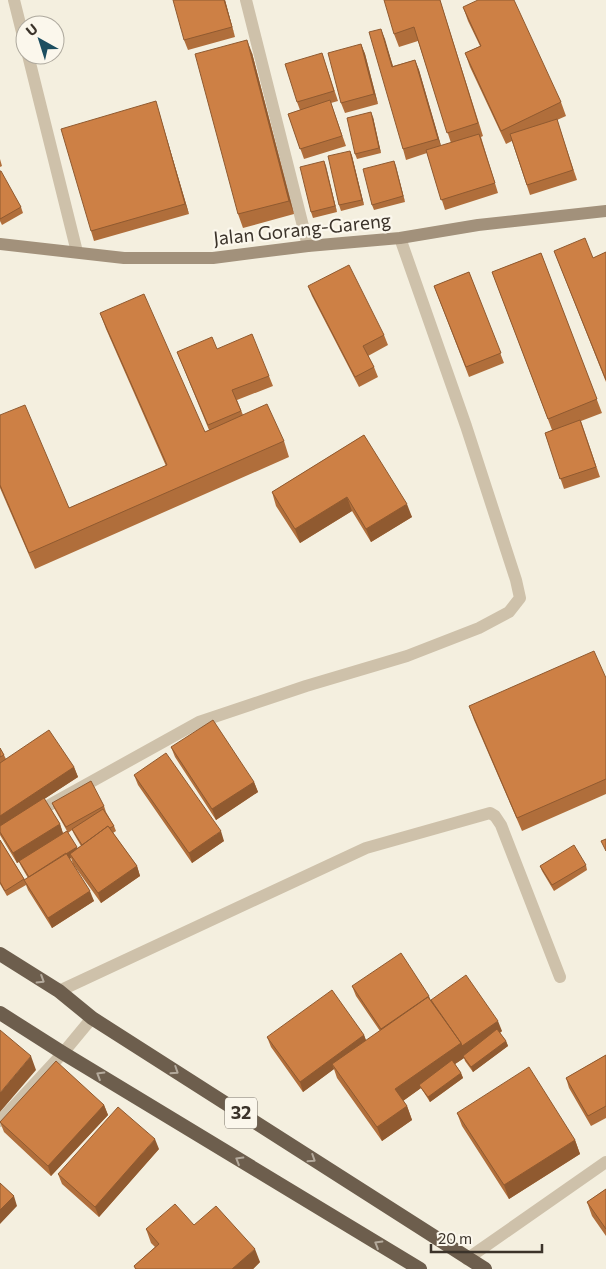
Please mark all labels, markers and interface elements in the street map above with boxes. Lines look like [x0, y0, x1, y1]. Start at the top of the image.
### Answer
north arrow [15, 15, 65, 65]
text: U [22, 20, 41, 39]
street label: Jalan Gorang-Gareng [212, 208, 392, 249]
one-way arrow [36, 973, 45, 983]
one-way arrow [170, 1065, 179, 1074]
one-way arrow [97, 1072, 106, 1082]
road number: 32 [225, 1098, 257, 1128]
one-way arrow [306, 1153, 316, 1162]
one-way arrow [236, 1156, 245, 1166]
scale bar [431, 1222, 542, 1254]
text: 20 m [438, 1229, 472, 1247]
one-way arrow [375, 1240, 384, 1250]

